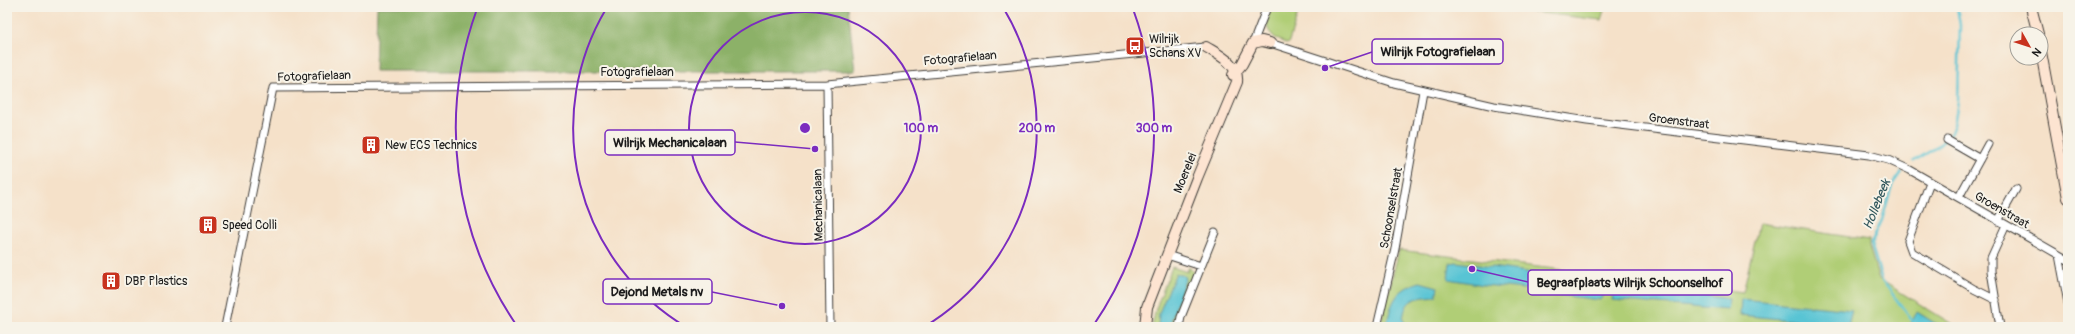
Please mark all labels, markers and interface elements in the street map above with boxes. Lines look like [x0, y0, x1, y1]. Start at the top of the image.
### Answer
north arrow [2009, 26, 2049, 66]
place label: Wilrijk Schans XV [1149, 32, 1201, 61]
bus stop icon: Wilrijk Schans XV [1124, 35, 1146, 57]
callout: Wilrijk Fotografielaan [1372, 39, 1503, 64]
text: Wilrijk Fotografielaan [1381, 44, 1496, 60]
text: N [2029, 45, 2044, 59]
street label: Fotografielaan [923, 48, 998, 69]
street label: Fotografielaan [600, 65, 674, 80]
street label: Fotografielaan [277, 68, 351, 85]
street label: Groenstraat [1648, 110, 1710, 133]
centre of rings [798, 121, 812, 135]
text: 100 m [904, 121, 939, 136]
text: 200 m [1019, 121, 1056, 136]
text: 300 m [1136, 121, 1173, 136]
callout: Wilrijk Mechanicalaan [605, 130, 735, 155]
building icon: New ECS Technics [360, 134, 382, 156]
text: Wilrijk Mechanicalaan [613, 135, 728, 151]
place label: New ECS Technics [385, 138, 478, 153]
street label: Moerelei [1171, 151, 1200, 195]
street label: Schoonselstraat [1377, 166, 1406, 250]
street label: Mechanicalaan [810, 168, 827, 241]
water label: Hollebeek [1860, 176, 1895, 232]
street label: Groenstraat [1972, 189, 2032, 232]
building icon: Speed Colli [197, 214, 219, 236]
place label: Speed Colli [222, 218, 277, 233]
building icon: DBP Plastics [100, 270, 122, 292]
callout: Begraafplaats Wilrijk Schoonselhof [1528, 270, 1732, 295]
place label: DBP Plastics [125, 274, 188, 289]
text: Begraafplaats Wilrijk Schoonselhof [1536, 275, 1724, 291]
callout: Dejond Metals nv [603, 279, 712, 304]
text: Dejond Metals nv [611, 284, 704, 300]

